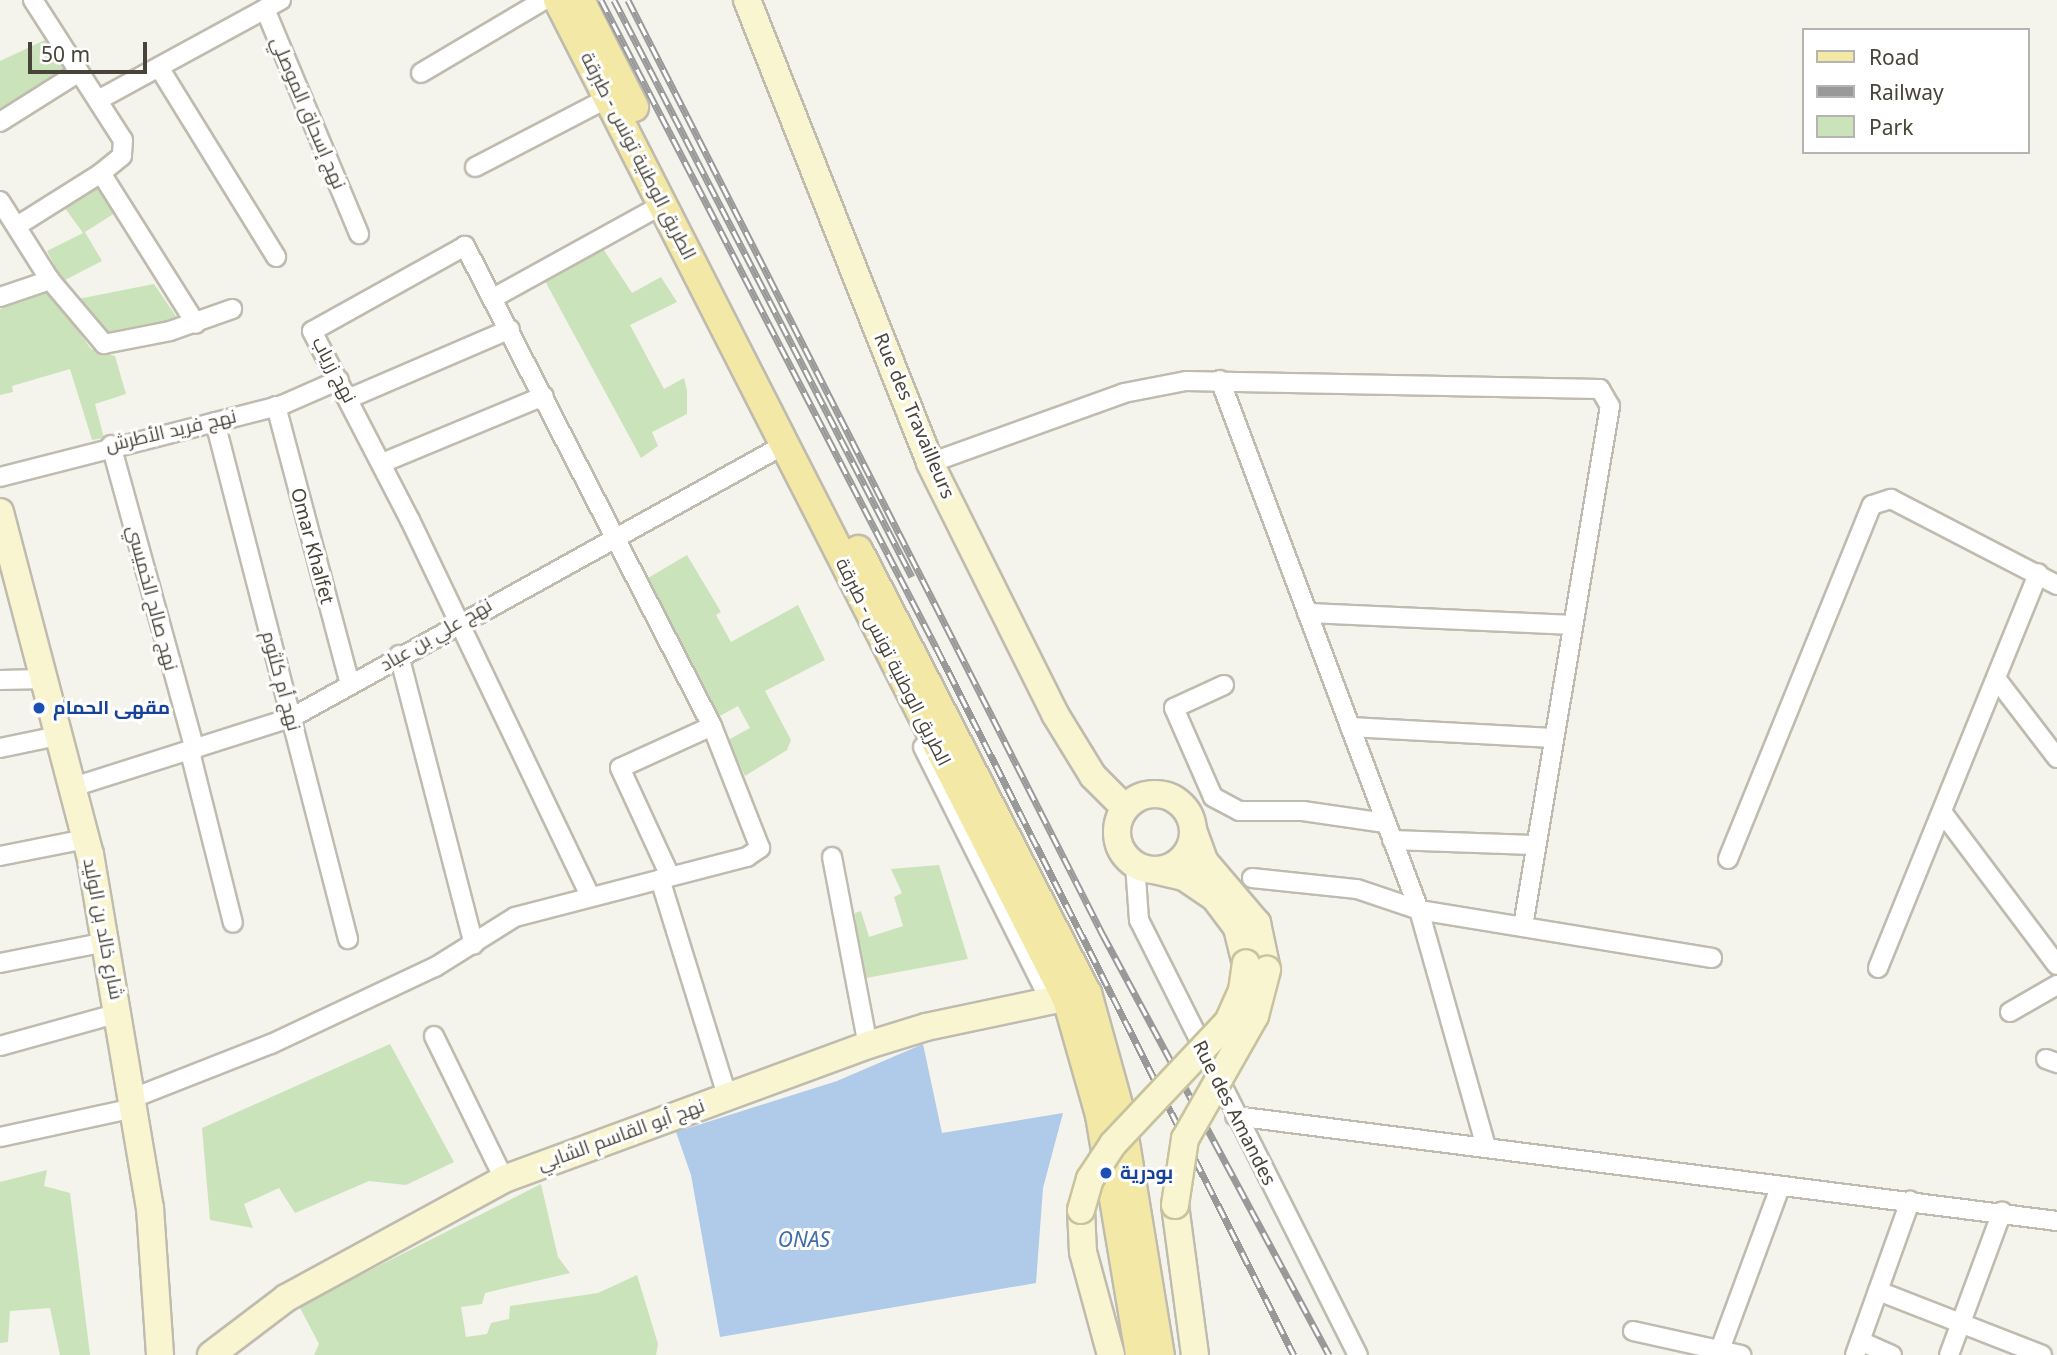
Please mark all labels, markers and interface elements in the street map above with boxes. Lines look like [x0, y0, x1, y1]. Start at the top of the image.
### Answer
scale bar [32, 28, 150, 72]
legend [1801, 28, 2029, 154]
street label: نهج إسحاق الموصلي [266, 33, 350, 193]
text: 50 m [41, 40, 90, 68]
text: Road [1869, 43, 1919, 71]
street label: الطريق الوطنية تونس - طبرقة [576, 48, 700, 264]
text: Railway [1869, 78, 1944, 106]
text: Park [1869, 113, 1913, 141]
street label: Rue des Travailleurs [869, 330, 959, 502]
street label: نهج زرياب [307, 333, 361, 407]
street label: نهج فريد الأطرش [103, 405, 239, 457]
street label: Omar Khalfet [286, 485, 338, 607]
street label: نهج صالح الخميسي [122, 523, 182, 673]
street label: الطريق الوطنية تونس - طبرقة [831, 554, 955, 770]
street label: نهج علي بن عياد [376, 594, 496, 676]
street label: نهج أم كلثوم [257, 628, 305, 734]
place label: مقهى الحمام [53, 697, 170, 719]
marker: مقهى الحمام [31, 700, 47, 716]
street label: شارع خالد بن الوليد [78, 856, 128, 1002]
street label: Rue des Amandes [1188, 1037, 1280, 1189]
street label: نهج أبو القاسم الشابي [534, 1094, 708, 1176]
place label: بودرية [1120, 1162, 1173, 1184]
marker: بودرية [1098, 1165, 1114, 1181]
water label: ONAS [778, 1226, 830, 1252]

